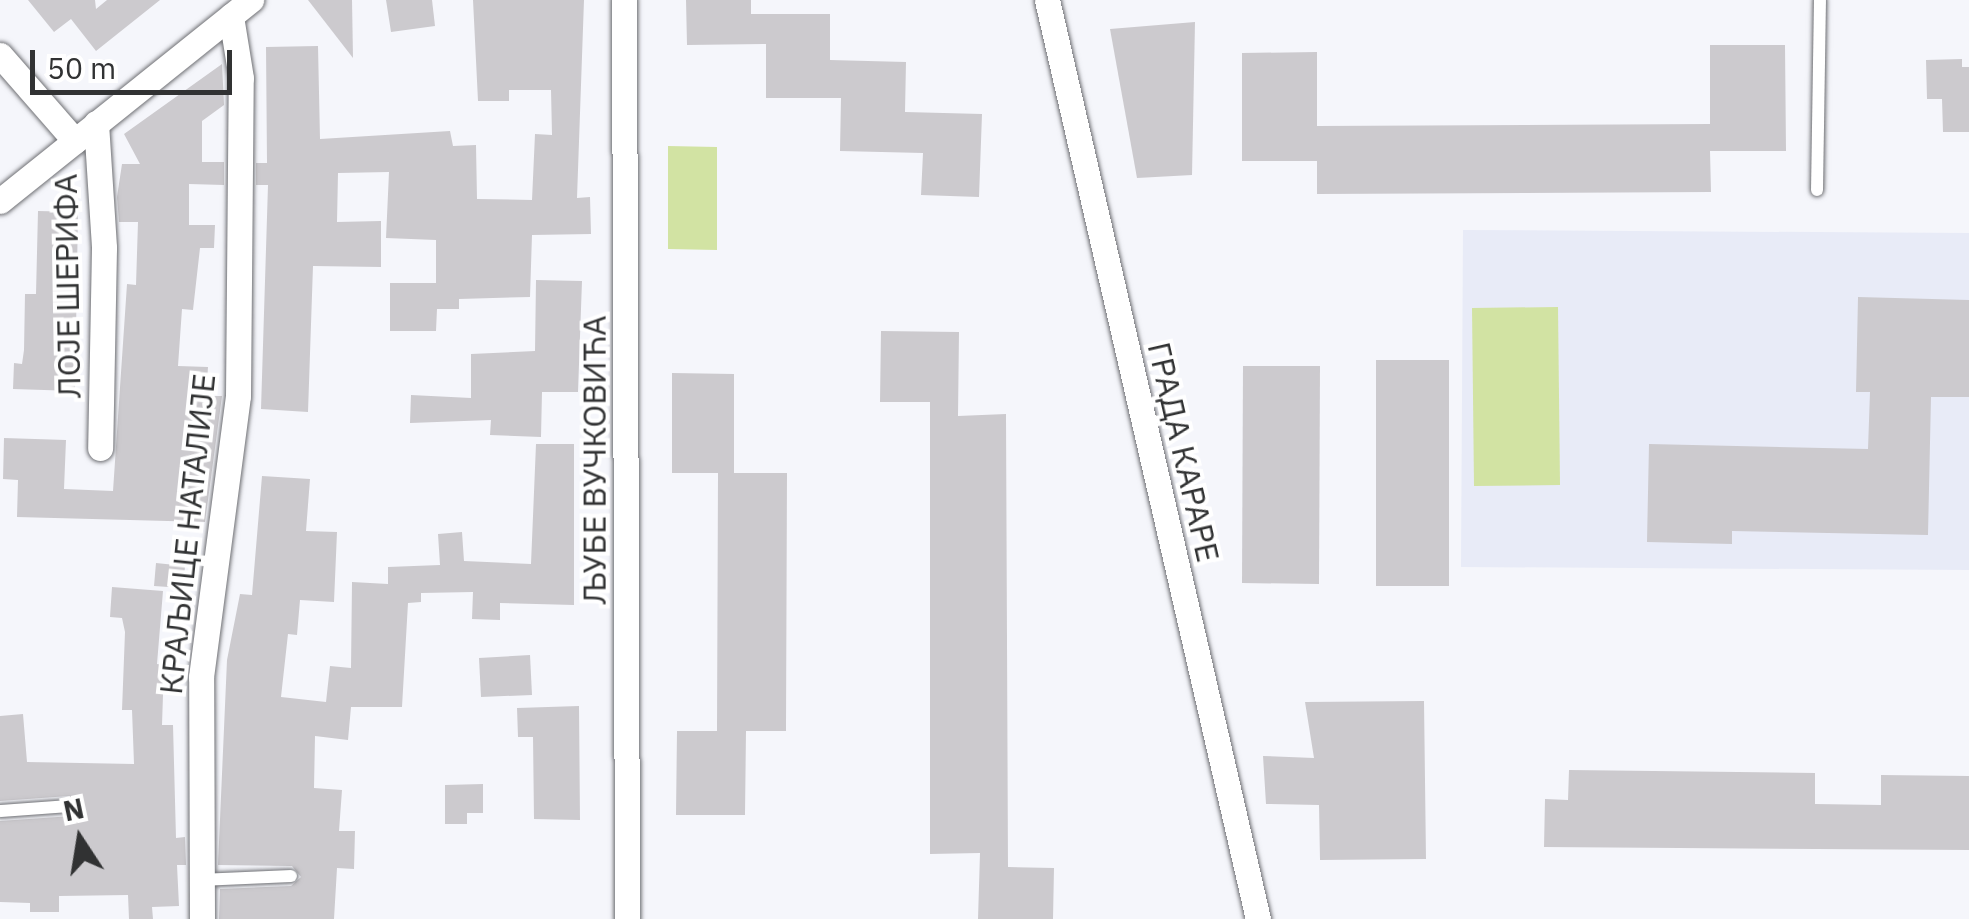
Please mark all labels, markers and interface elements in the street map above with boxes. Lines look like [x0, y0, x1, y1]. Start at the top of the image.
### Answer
scale bar [35, 30, 238, 92]
text: 50 m [47, 48, 116, 87]
street label: ЛОЈЕ ШЕРИФА [46, 173, 88, 399]
street label: ЉУБЕ ВУЧКОВИЋА [575, 315, 613, 605]
street label: ГРАДА КАРАРЕ [1140, 338, 1228, 566]
street label: КРАЉИЦЕ НАТАЛИЈЕ [151, 372, 223, 696]
north arrow [30, 789, 130, 889]
text: N [60, 789, 87, 829]

